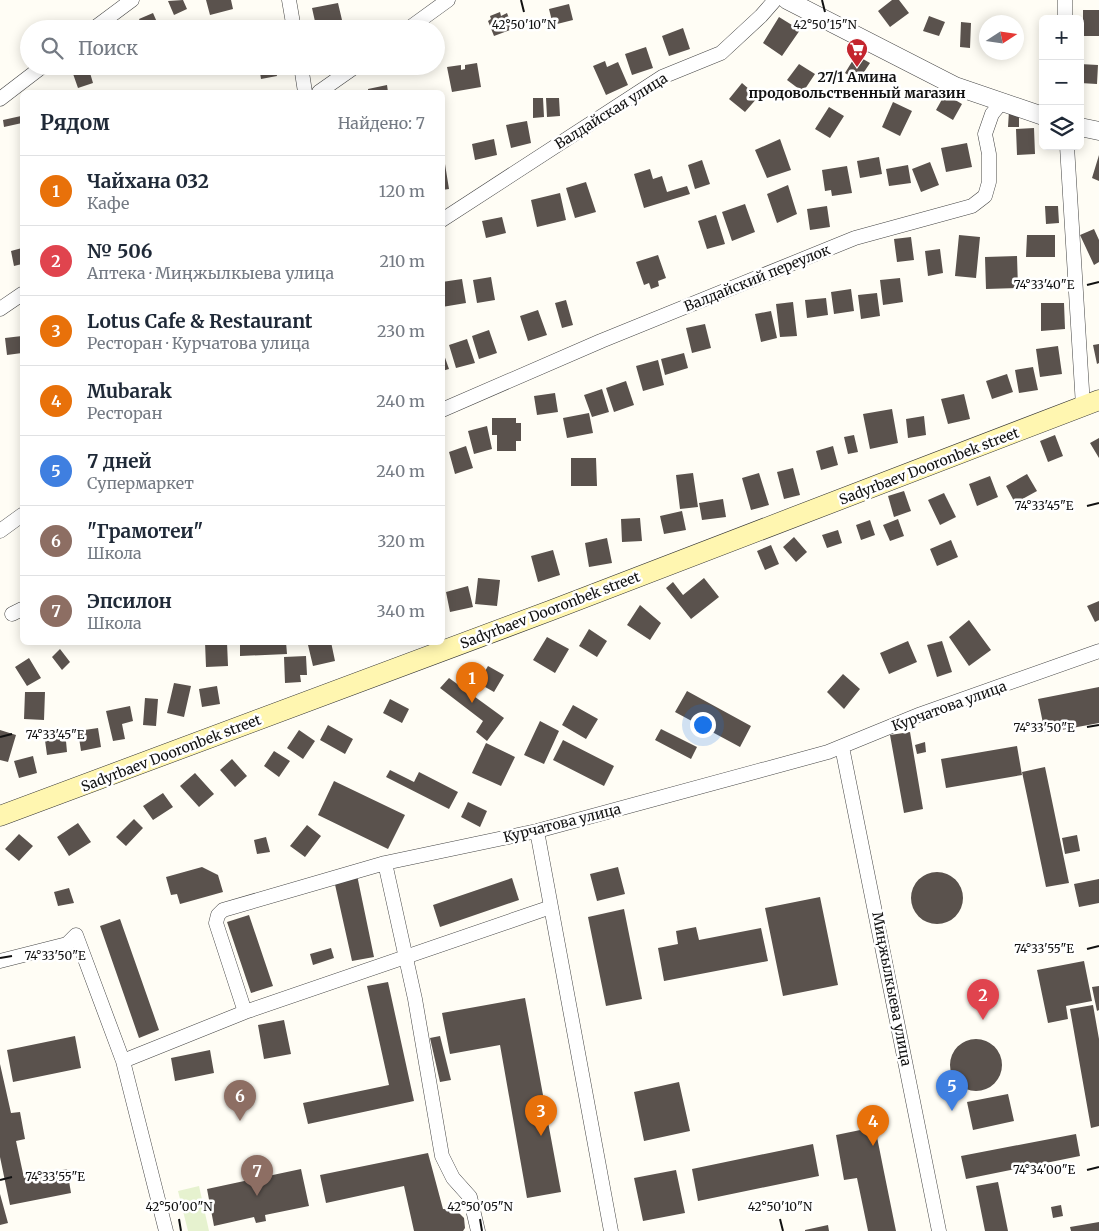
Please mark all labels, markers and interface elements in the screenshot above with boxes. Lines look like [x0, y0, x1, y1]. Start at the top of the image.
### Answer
north arrow [979, 15, 1024, 60]
map controls [1039, 15, 1084, 150]
button: + [1039, 15, 1084, 60]
text: 42°50'10"N [492, 17, 557, 32]
text: 42°50'15"N [793, 17, 857, 32]
search box [20, 20, 445, 75]
icon: search [38, 34, 66, 62]
text: Поиск [78, 36, 138, 60]
supermarket icon: 27/1 Амина продовольственный магазин [845, 37, 869, 68]
button: − [1039, 60, 1084, 105]
place label: 27/1 Амина продовольственный магазин [748, 68, 966, 102]
street label: Валдайская улица [551, 69, 671, 153]
button: layers [1039, 105, 1084, 150]
text: Рядом [40, 109, 110, 136]
text: Найдено: 7 [338, 113, 425, 133]
text: Чайхана 032 [87, 169, 209, 193]
text: 1 [52, 181, 60, 201]
text: 120 m [379, 181, 425, 201]
text: Кафе [87, 193, 129, 213]
text: № 506 [87, 239, 152, 263]
street label: Валдайский переулок [681, 240, 833, 316]
text: 2 [51, 251, 61, 271]
text: 210 m [380, 251, 425, 271]
text: Аптека · Миңжылкыева улица [87, 263, 334, 283]
text: 74°33'40"E [1014, 277, 1075, 292]
text: Lotus Cafe & Restaurant [87, 309, 313, 333]
text: 3 [51, 321, 61, 341]
text: 230 m [377, 321, 425, 341]
text: Ресторан · Курчатова улица [87, 333, 310, 353]
text: Mubarak [87, 379, 172, 403]
text: 4 [51, 391, 61, 411]
text: 240 m [376, 391, 425, 411]
text: Ресторан [87, 403, 162, 423]
street label: Sadyrbaev Dooronbek street [837, 423, 1022, 509]
text: 7 дней [87, 449, 152, 473]
text: 5 [51, 461, 61, 481]
text: 240 m [376, 461, 425, 481]
text: Супермаркет [87, 473, 194, 493]
text: 74°33'45"E [1015, 498, 1074, 513]
text: "Грамотеи" [87, 519, 203, 543]
text: 6 [51, 531, 61, 551]
text: 320 m [377, 531, 425, 551]
text: Школа [87, 543, 142, 563]
street label: Sadyrbaev Dooronbek street [458, 567, 643, 653]
text: Эпсилон [87, 589, 172, 613]
text: 7 [51, 601, 61, 621]
text: 340 m [376, 601, 425, 621]
text: Школа [87, 613, 142, 633]
pin: 1 [456, 662, 488, 703]
street label: Курчатова улица [889, 677, 1009, 735]
street label: Sadyrbaev Dooronbek street [79, 710, 264, 796]
your location [690, 712, 716, 738]
text: 74°33'50"E [1013, 720, 1075, 735]
text: 74°33'45"E [26, 727, 85, 742]
street label: Курчатова улица [501, 800, 623, 846]
street label: Миңжылкыева улица [868, 910, 916, 1068]
text: 74°33'55"E [1014, 941, 1074, 956]
text: 74°33'50"E [24, 948, 86, 963]
pin: 2 [967, 979, 999, 1020]
pin: 5 [936, 1070, 968, 1111]
pin: 6 [224, 1080, 256, 1121]
pin: 3 [525, 1095, 557, 1136]
pin: 4 [857, 1105, 889, 1146]
pin: 7 [241, 1155, 273, 1196]
text: 74°34'00"E [1013, 1162, 1075, 1177]
text: 74°33'55"E [25, 1169, 85, 1184]
text: 42°50'00"N [146, 1199, 213, 1214]
text: 42°50'05"N [447, 1199, 514, 1214]
text: 42°50'10"N [748, 1199, 813, 1214]

